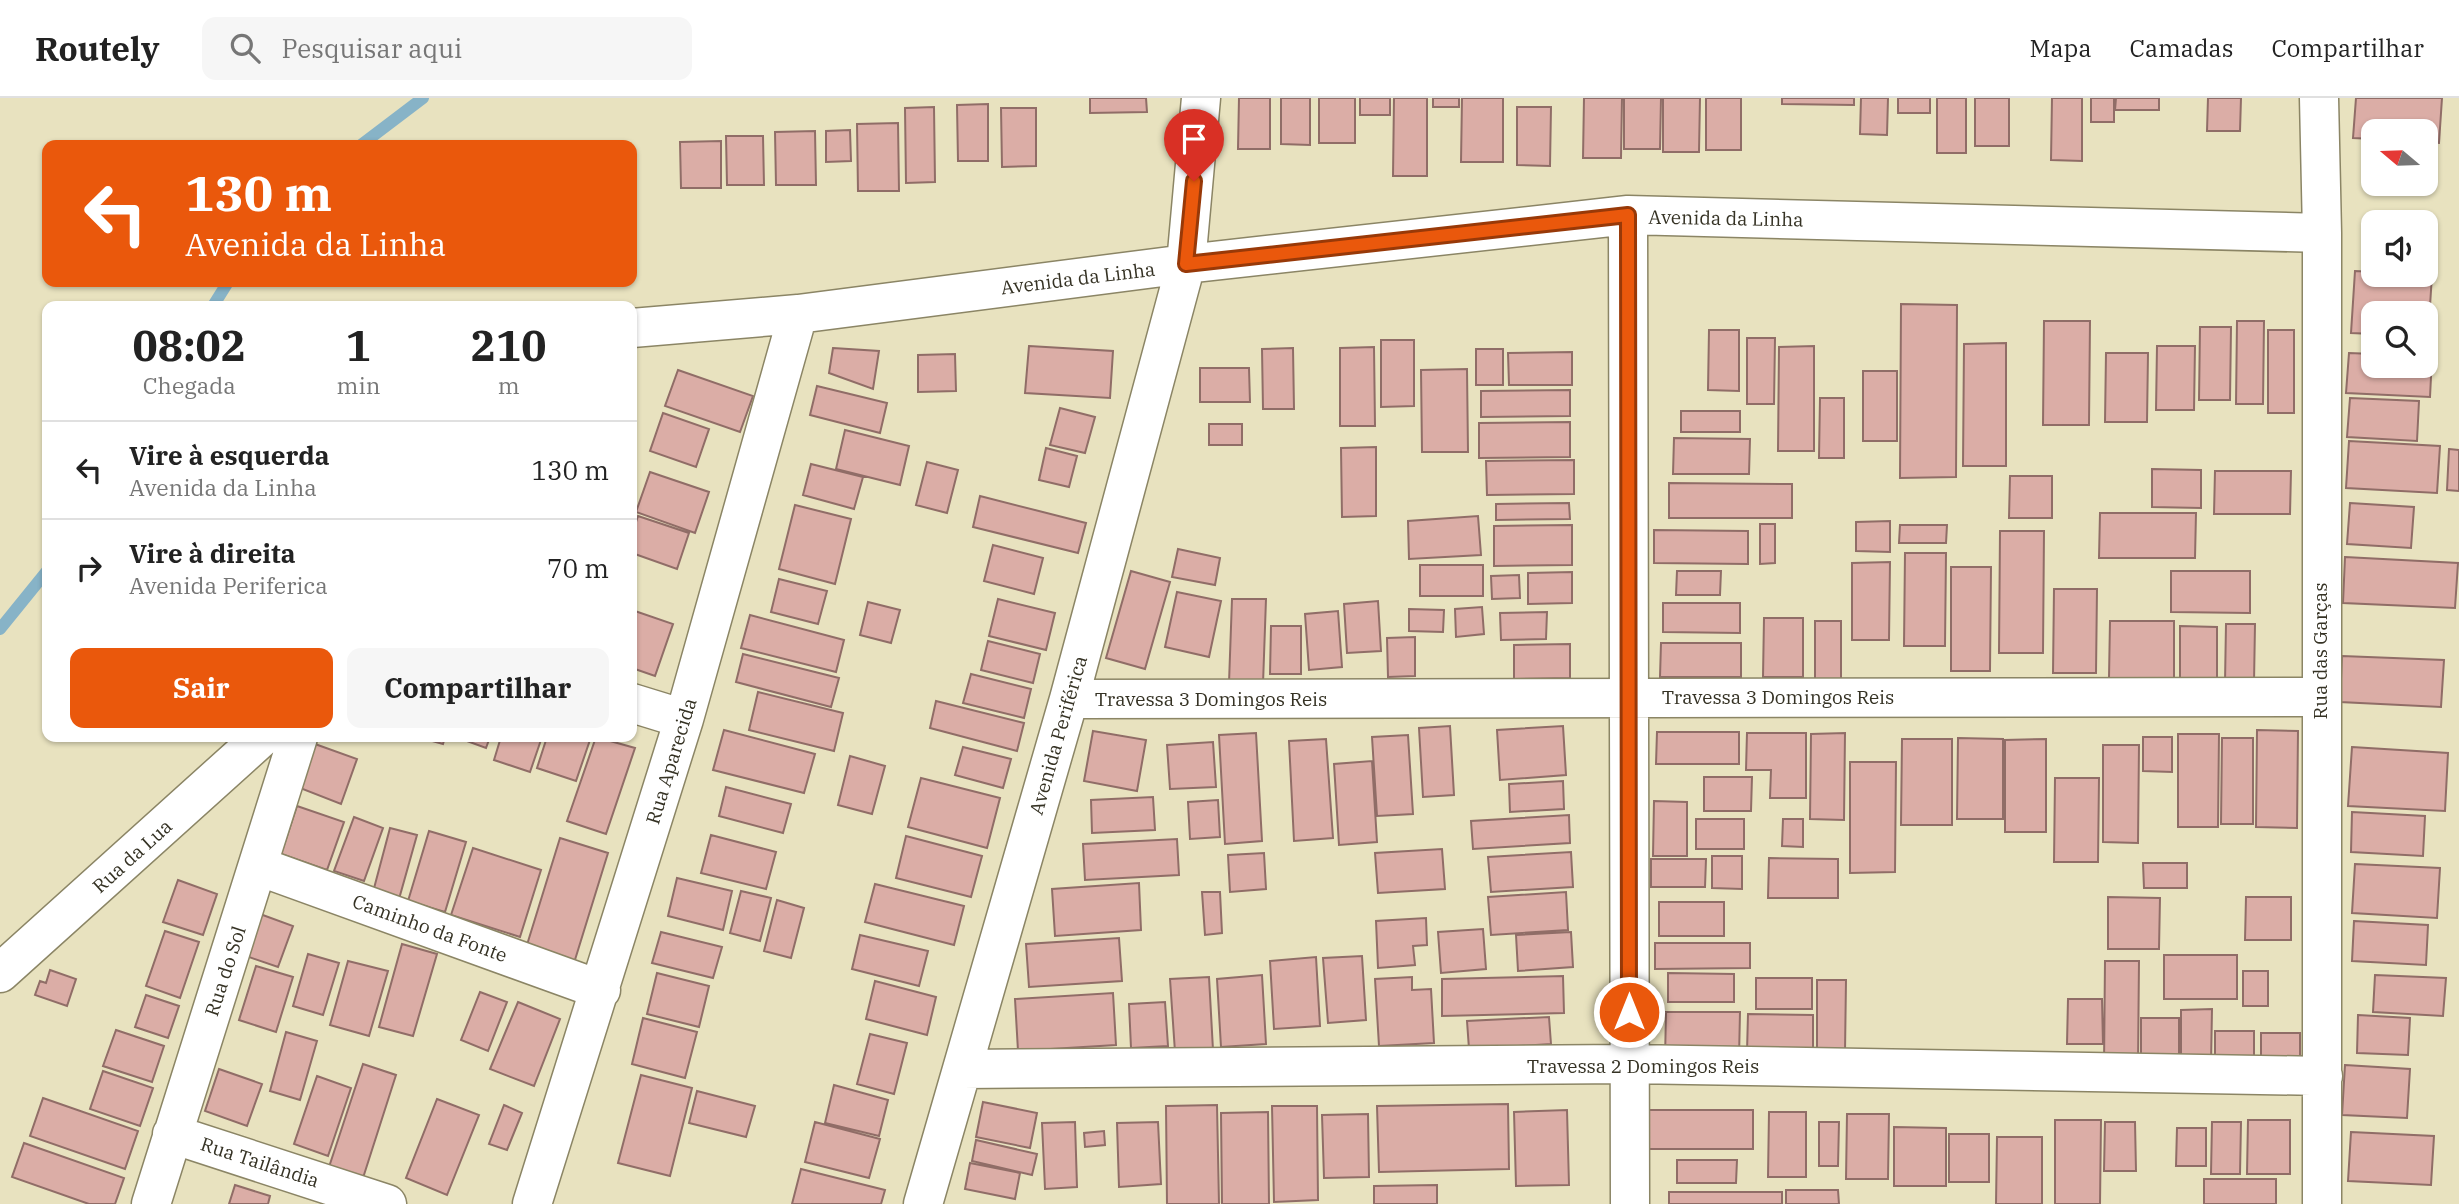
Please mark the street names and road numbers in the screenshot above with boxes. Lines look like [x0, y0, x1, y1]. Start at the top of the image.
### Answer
street label: Avenida da Linha [1648, 205, 1804, 231]
street label: Avenida da Linha [1000, 257, 1156, 299]
street label: Rua das Garças [2308, 583, 2332, 719]
street label: Avenida Periférica [1024, 653, 1092, 817]
street label: Travessa 3 Domingos Reis [1662, 685, 1894, 709]
street label: Travessa 3 Domingos Reis [1095, 687, 1327, 711]
street label: Rua Aparecida [640, 695, 702, 827]
street label: Rua da Lua [87, 814, 177, 898]
street label: Caminho da Fonte [349, 889, 511, 967]
street label: Rua do Sol [199, 923, 251, 1019]
street label: Travessa 2 Domingos Reis [1527, 1054, 1759, 1078]
street label: Rua Tailândia [198, 1132, 322, 1192]

